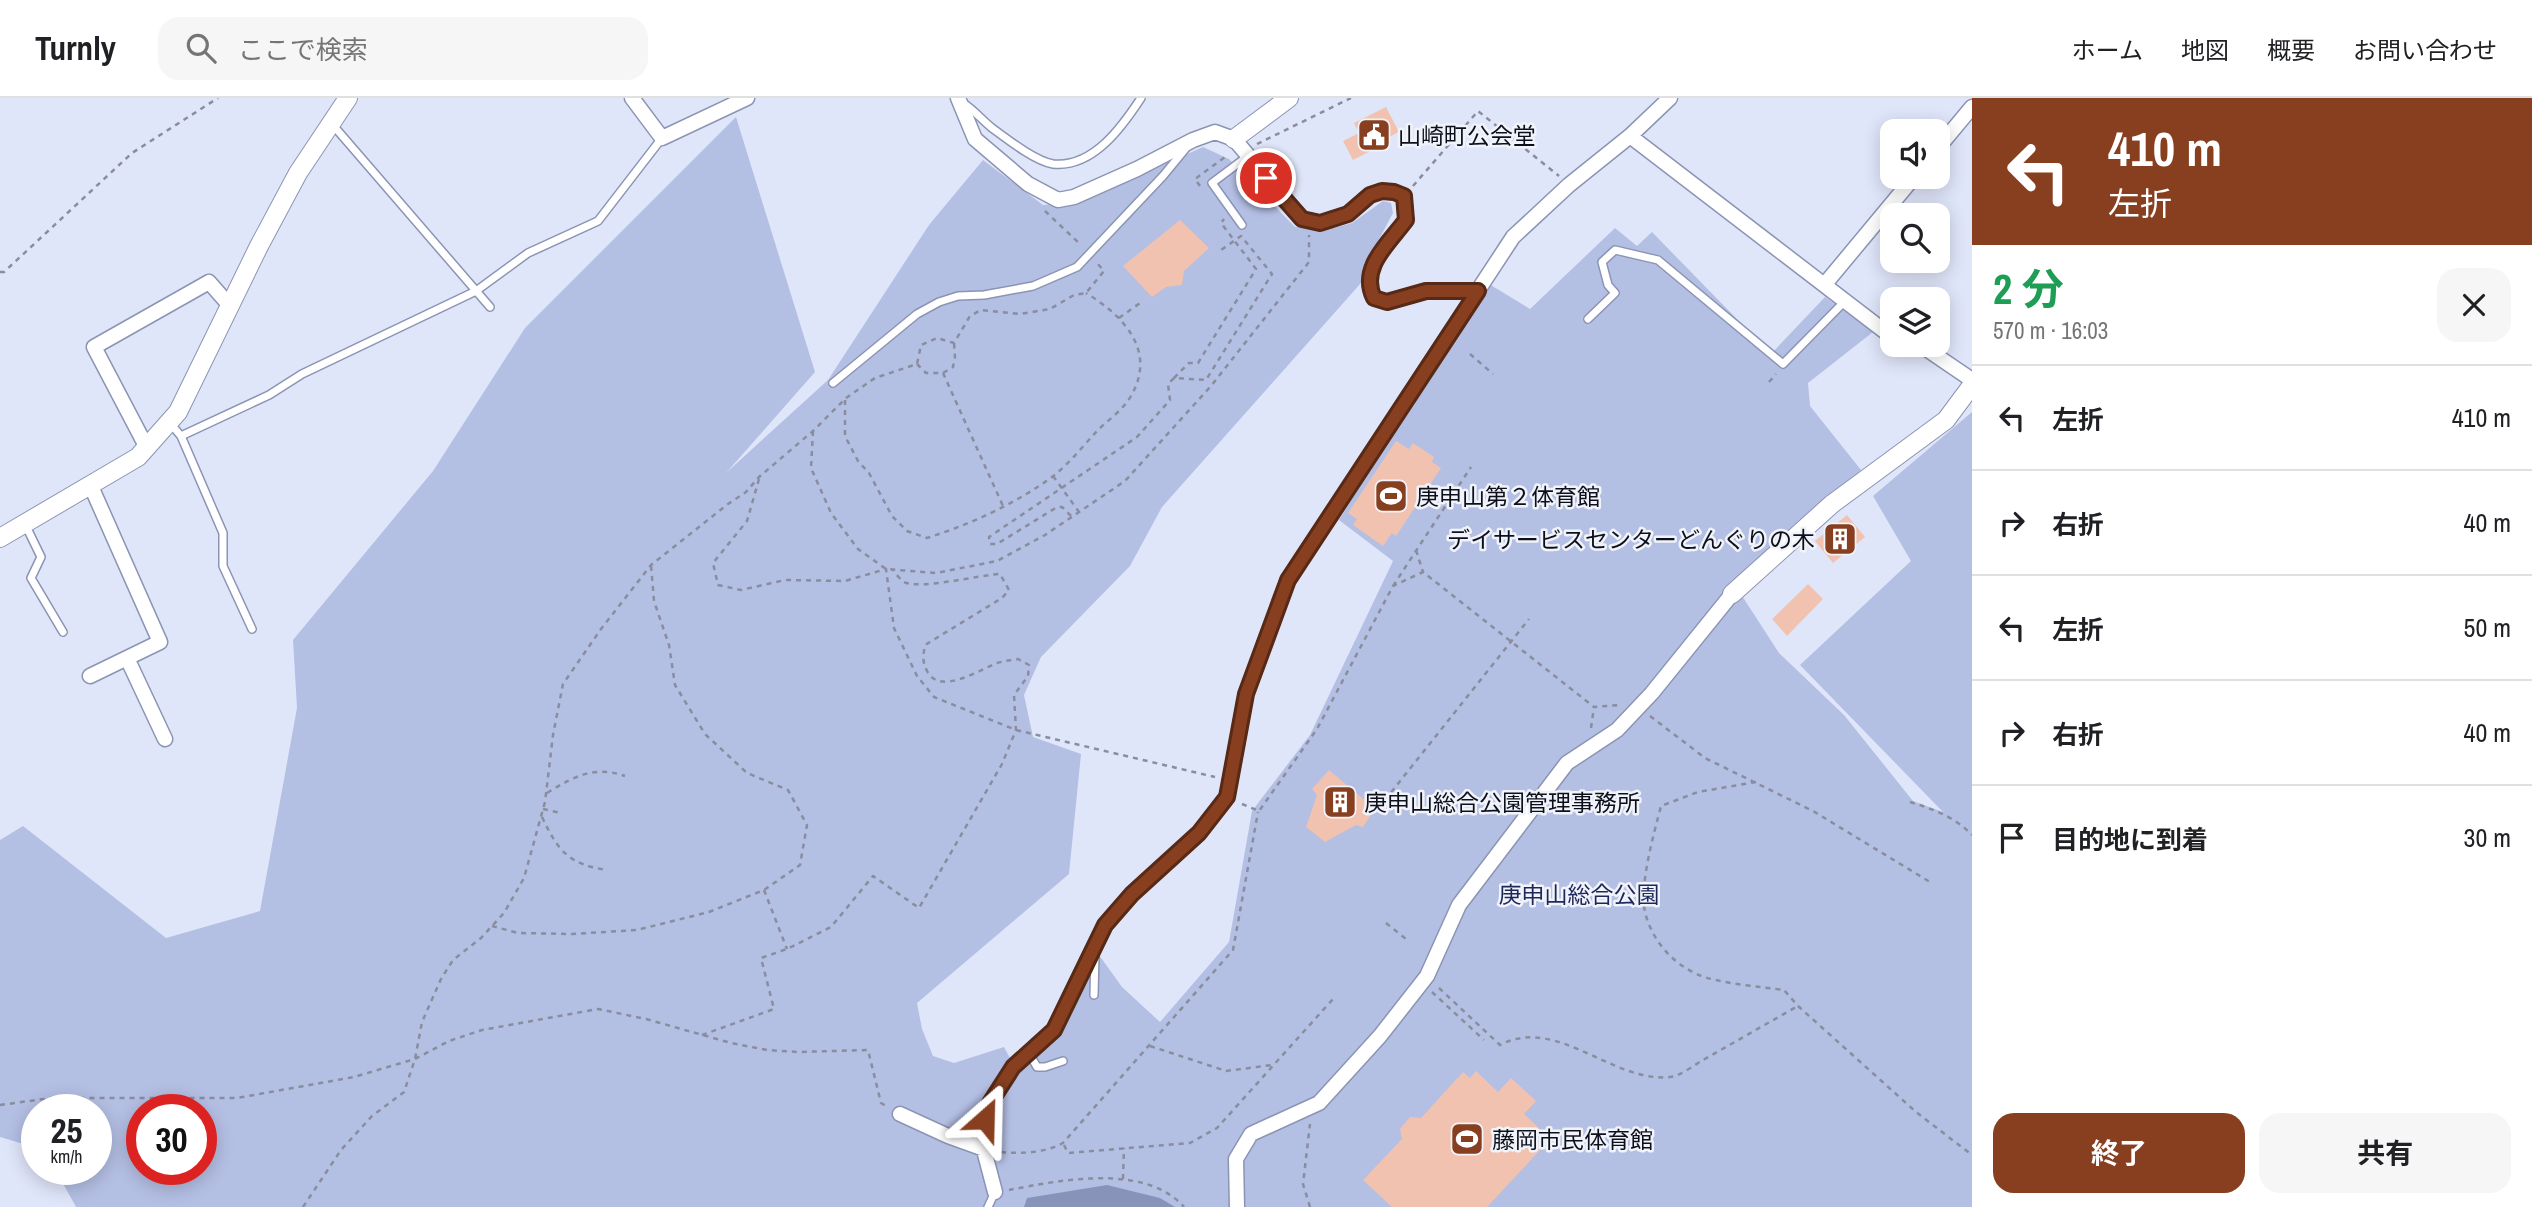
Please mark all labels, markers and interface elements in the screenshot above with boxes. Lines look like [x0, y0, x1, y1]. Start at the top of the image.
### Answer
search box [158, 17, 648, 80]
text: Turnly [35, 26, 116, 70]
icon: search [182, 29, 220, 67]
text: ここで検索 [238, 32, 368, 67]
text: ホーム [2072, 34, 2143, 66]
text: 地図 [2181, 34, 2229, 66]
text: 概要 [2267, 34, 2315, 66]
text: お問い合わせ [2353, 34, 2497, 66]
text: 410 m [2108, 115, 2222, 181]
public building icon: 山崎町公会堂 [1355, 116, 1393, 154]
map controls [1880, 119, 1950, 357]
button: sound [1880, 119, 1950, 189]
place label: 山崎町公会堂 [1398, 120, 1536, 151]
icon: left [1993, 126, 2084, 217]
pin [1236, 148, 1296, 208]
icon: arrive [1247, 159, 1285, 197]
text: 左折 [2108, 182, 2172, 225]
button: search [1880, 203, 1950, 273]
text: 2 分 [1993, 261, 2064, 317]
button: close [2437, 268, 2511, 342]
button: layers [1880, 287, 1950, 357]
text: 570 m · 16:03 [1993, 315, 2108, 346]
icon: left [1993, 399, 2031, 437]
text: 410 m [2452, 400, 2511, 435]
text: 左折 [2052, 402, 2104, 437]
sports icon: 庚申山第２体育館 [1372, 477, 1410, 515]
place label: 庚申山第２体育館 [1416, 481, 1600, 512]
icon: right [1993, 504, 2031, 542]
text: 40 m [2464, 505, 2511, 540]
text: 右折 [2052, 507, 2104, 542]
building icon: デイサービスセンターどんぐりの木 [1821, 520, 1859, 558]
place label: デイサービスセンターどんぐりの木 [1447, 524, 1815, 555]
icon: left [1993, 609, 2031, 647]
text: 50 m [2464, 610, 2511, 645]
text: 左折 [2052, 612, 2104, 647]
icon: right [1993, 714, 2031, 752]
text: 40 m [2464, 715, 2511, 750]
text: 右折 [2052, 717, 2104, 752]
building icon: 庚申山総合公園管理事務所 [1321, 783, 1359, 821]
place label: 庚申山総合公園管理事務所 [1364, 787, 1640, 818]
icon: arrive [1993, 819, 2031, 857]
text: 30 m [2464, 820, 2511, 855]
text: 目的地に到着 [2052, 822, 2208, 857]
park label: 庚申山総合公園 [1499, 879, 1660, 910]
position arrow [948, 1082, 1022, 1156]
speed limit sign: 30 [126, 1094, 217, 1185]
text: 25 [51, 1107, 82, 1154]
button: 終了 [1993, 1113, 2245, 1193]
button: 共有 [2259, 1113, 2511, 1193]
sports icon: 藤岡市民体育館 [1448, 1120, 1486, 1158]
place label: 藤岡市民体育館 [1492, 1124, 1653, 1155]
text: km/h [51, 1144, 83, 1169]

